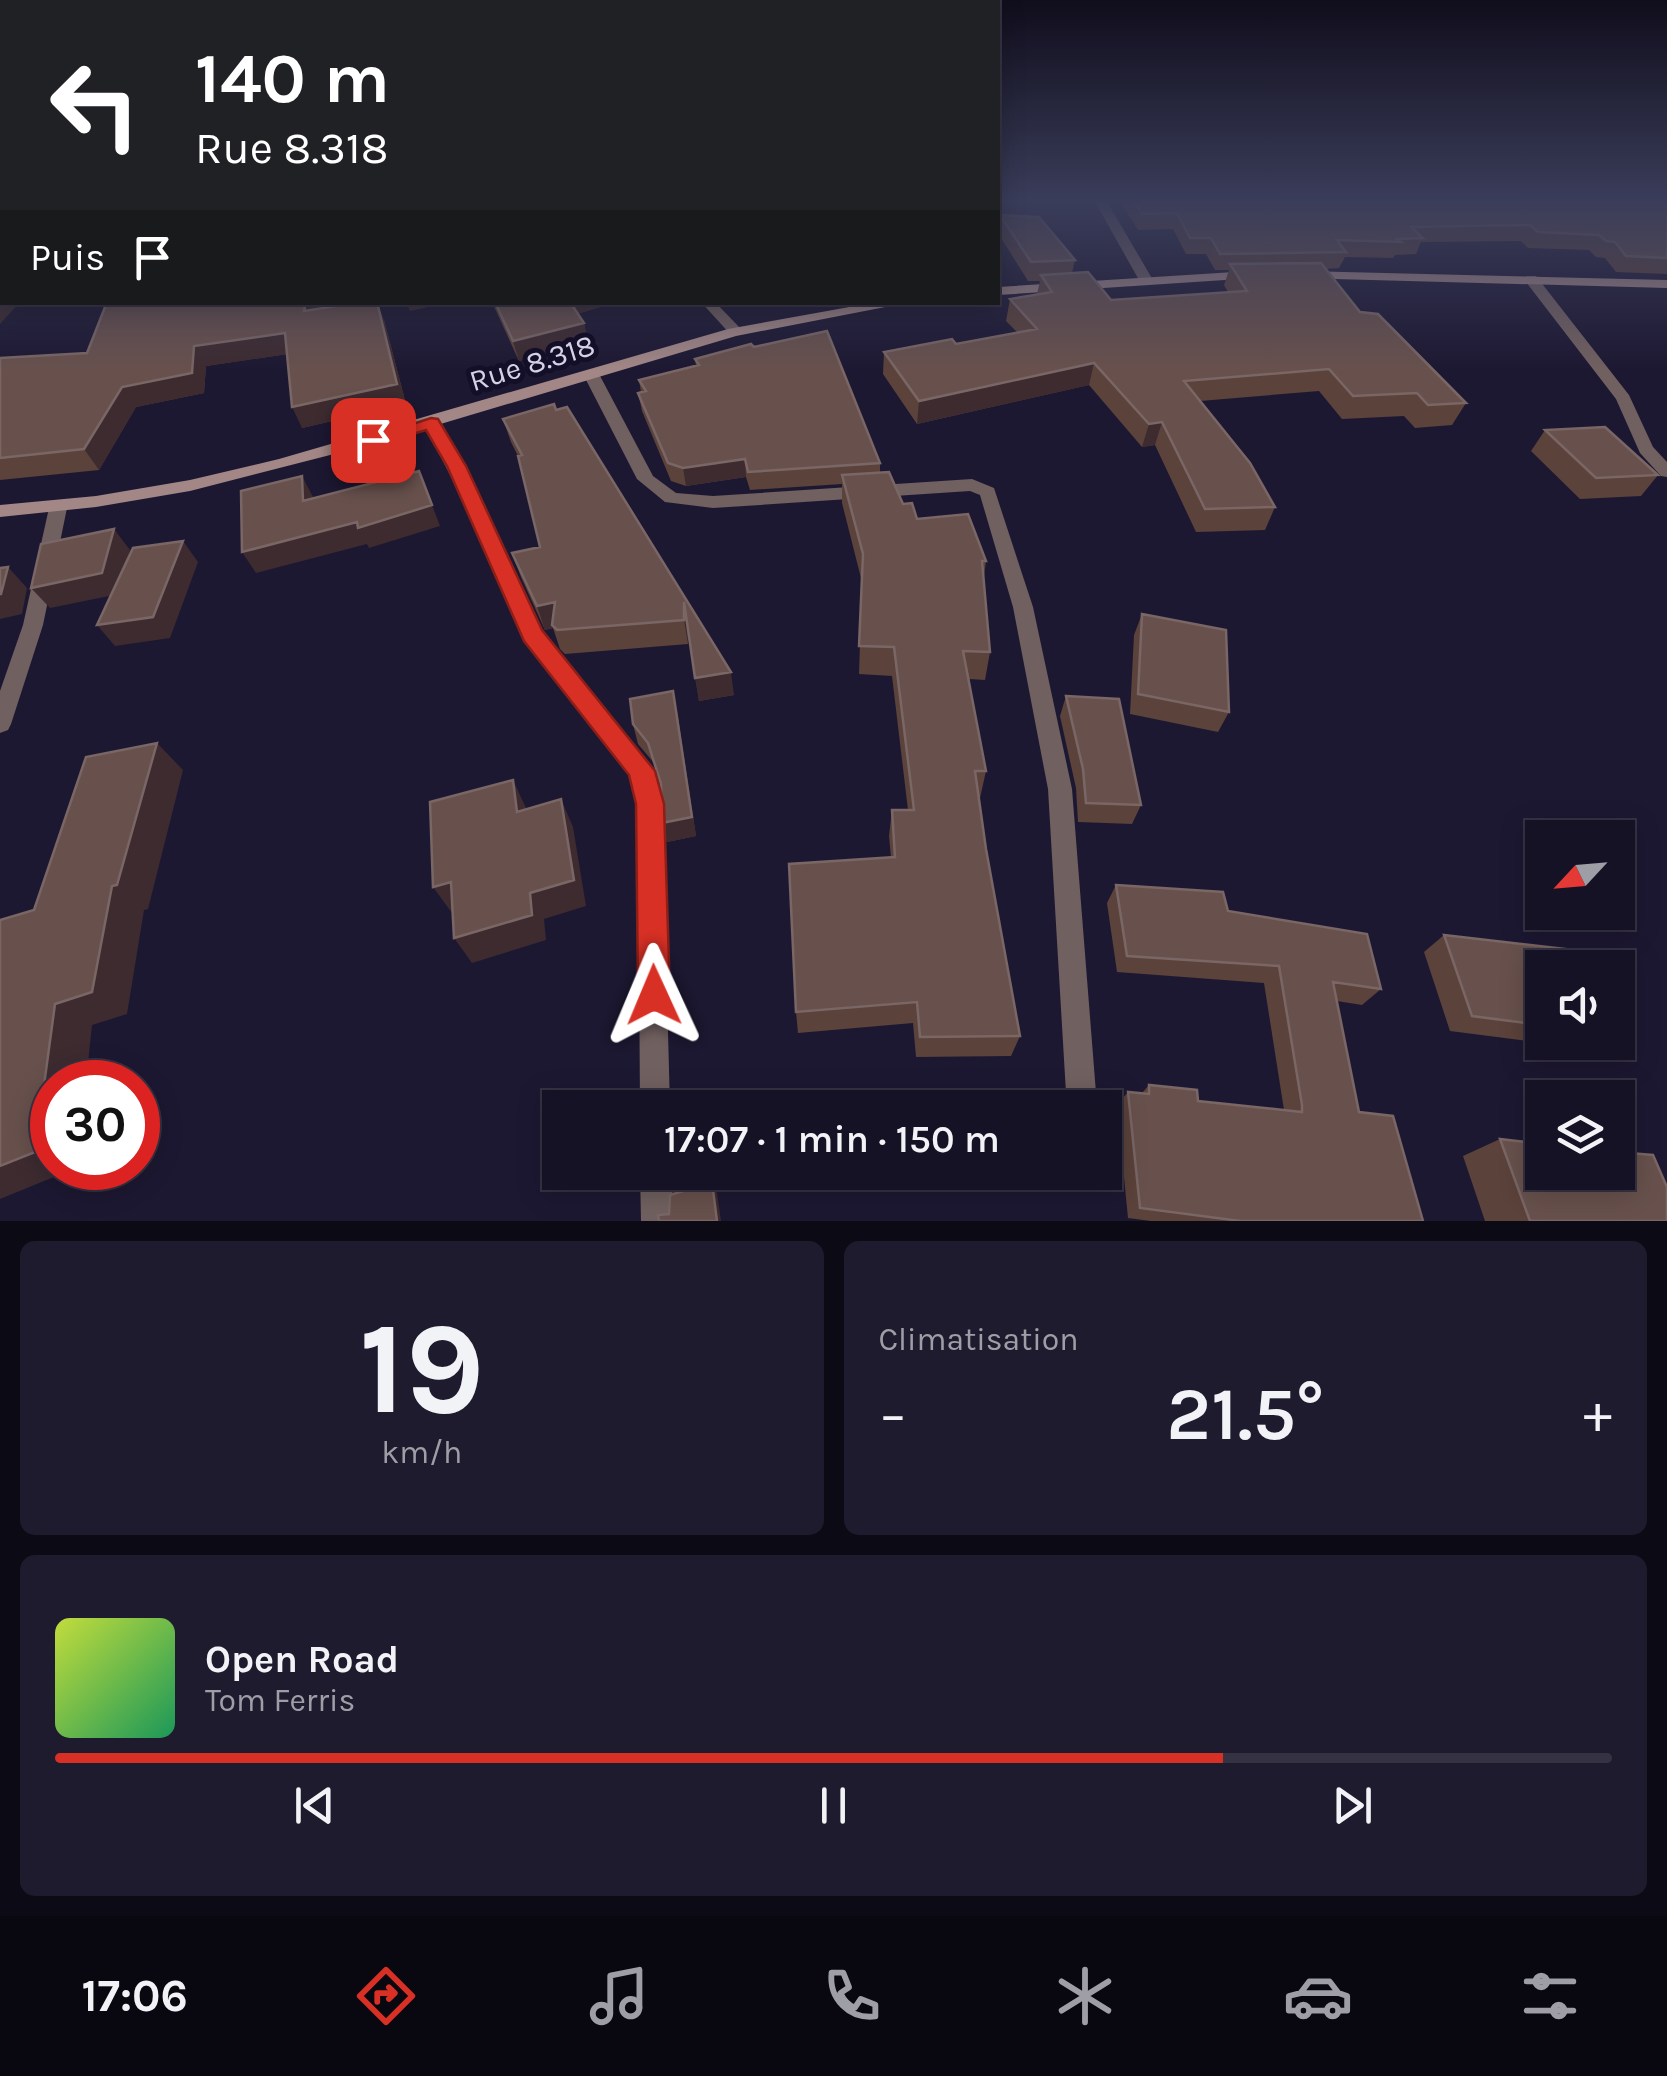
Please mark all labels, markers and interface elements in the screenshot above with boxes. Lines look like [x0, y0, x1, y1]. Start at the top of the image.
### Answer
text: 140 m [195, 38, 390, 120]
icon: left [30, 40, 160, 170]
text: Rue 8.318 [195, 122, 388, 174]
icon: arrive [125, 230, 180, 285]
text: Puis [30, 235, 105, 280]
street label: Rue 8.318 [465, 327, 599, 399]
pin [331, 398, 416, 483]
icon: arrive [346, 413, 401, 468]
north arrow [1525, 820, 1635, 930]
map controls [1525, 820, 1635, 1190]
position arrow [602, 943, 706, 1047]
button: sound [1525, 950, 1635, 1060]
speed limit sign: 30 [30, 1060, 160, 1190]
button: layers [1525, 1080, 1635, 1190]
text: 17:07 · 1 min · 150 m [664, 1117, 1000, 1162]
text: 19 [359, 1293, 485, 1445]
text: Climatisation [879, 1321, 1079, 1358]
text: 21.5° [1166, 1370, 1324, 1458]
text: − [879, 1382, 907, 1446]
text: + [1583, 1382, 1612, 1446]
text: km/h [381, 1434, 462, 1471]
text: Open Road [205, 1637, 399, 1682]
text: Tom Ferris [205, 1682, 355, 1719]
icon: previous [287, 1778, 342, 1833]
icon: pause [806, 1778, 861, 1833]
icon: next [1325, 1778, 1380, 1833]
icon: directions [351, 1961, 421, 2031]
icon: music [584, 1961, 654, 2031]
icon: phone [817, 1961, 887, 2031]
icon: climate [1050, 1961, 1120, 2031]
icon: car [1283, 1961, 1353, 2031]
icon: filters [1515, 1961, 1585, 2031]
text: 17:06 [81, 1970, 188, 2022]

